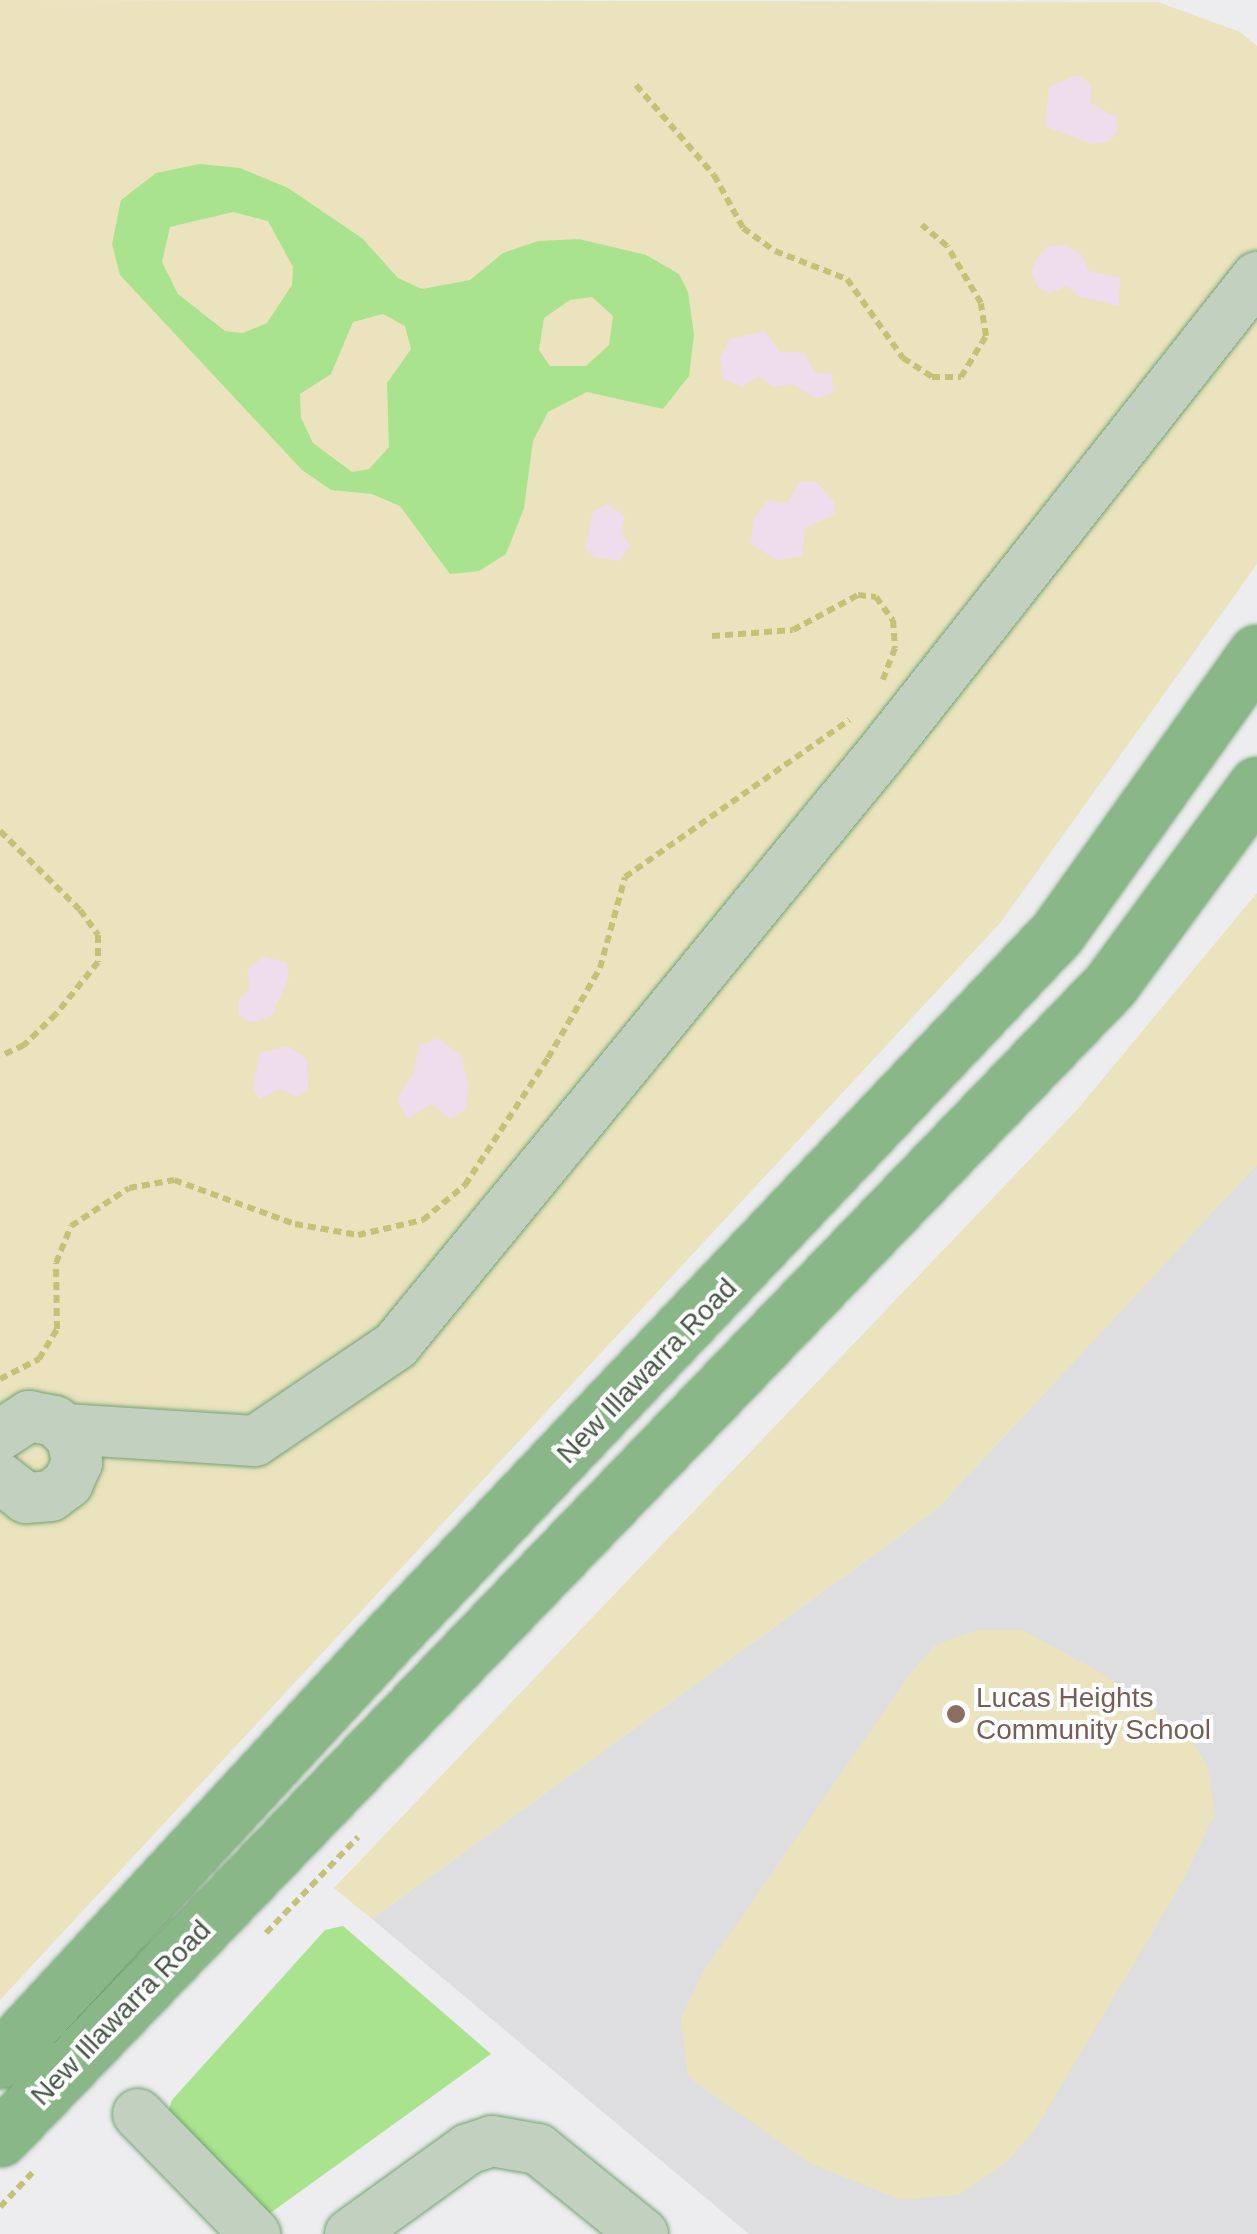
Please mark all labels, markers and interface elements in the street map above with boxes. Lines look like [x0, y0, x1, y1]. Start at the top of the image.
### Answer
street label: New Illawarra Road [550, 1271, 744, 1471]
place label: Lucas Heights Community School [976, 1681, 1211, 1747]
marker: Lucas Heights Community School [945, 1703, 967, 1725]
street label: New Illawarra Road [24, 1913, 218, 2113]

